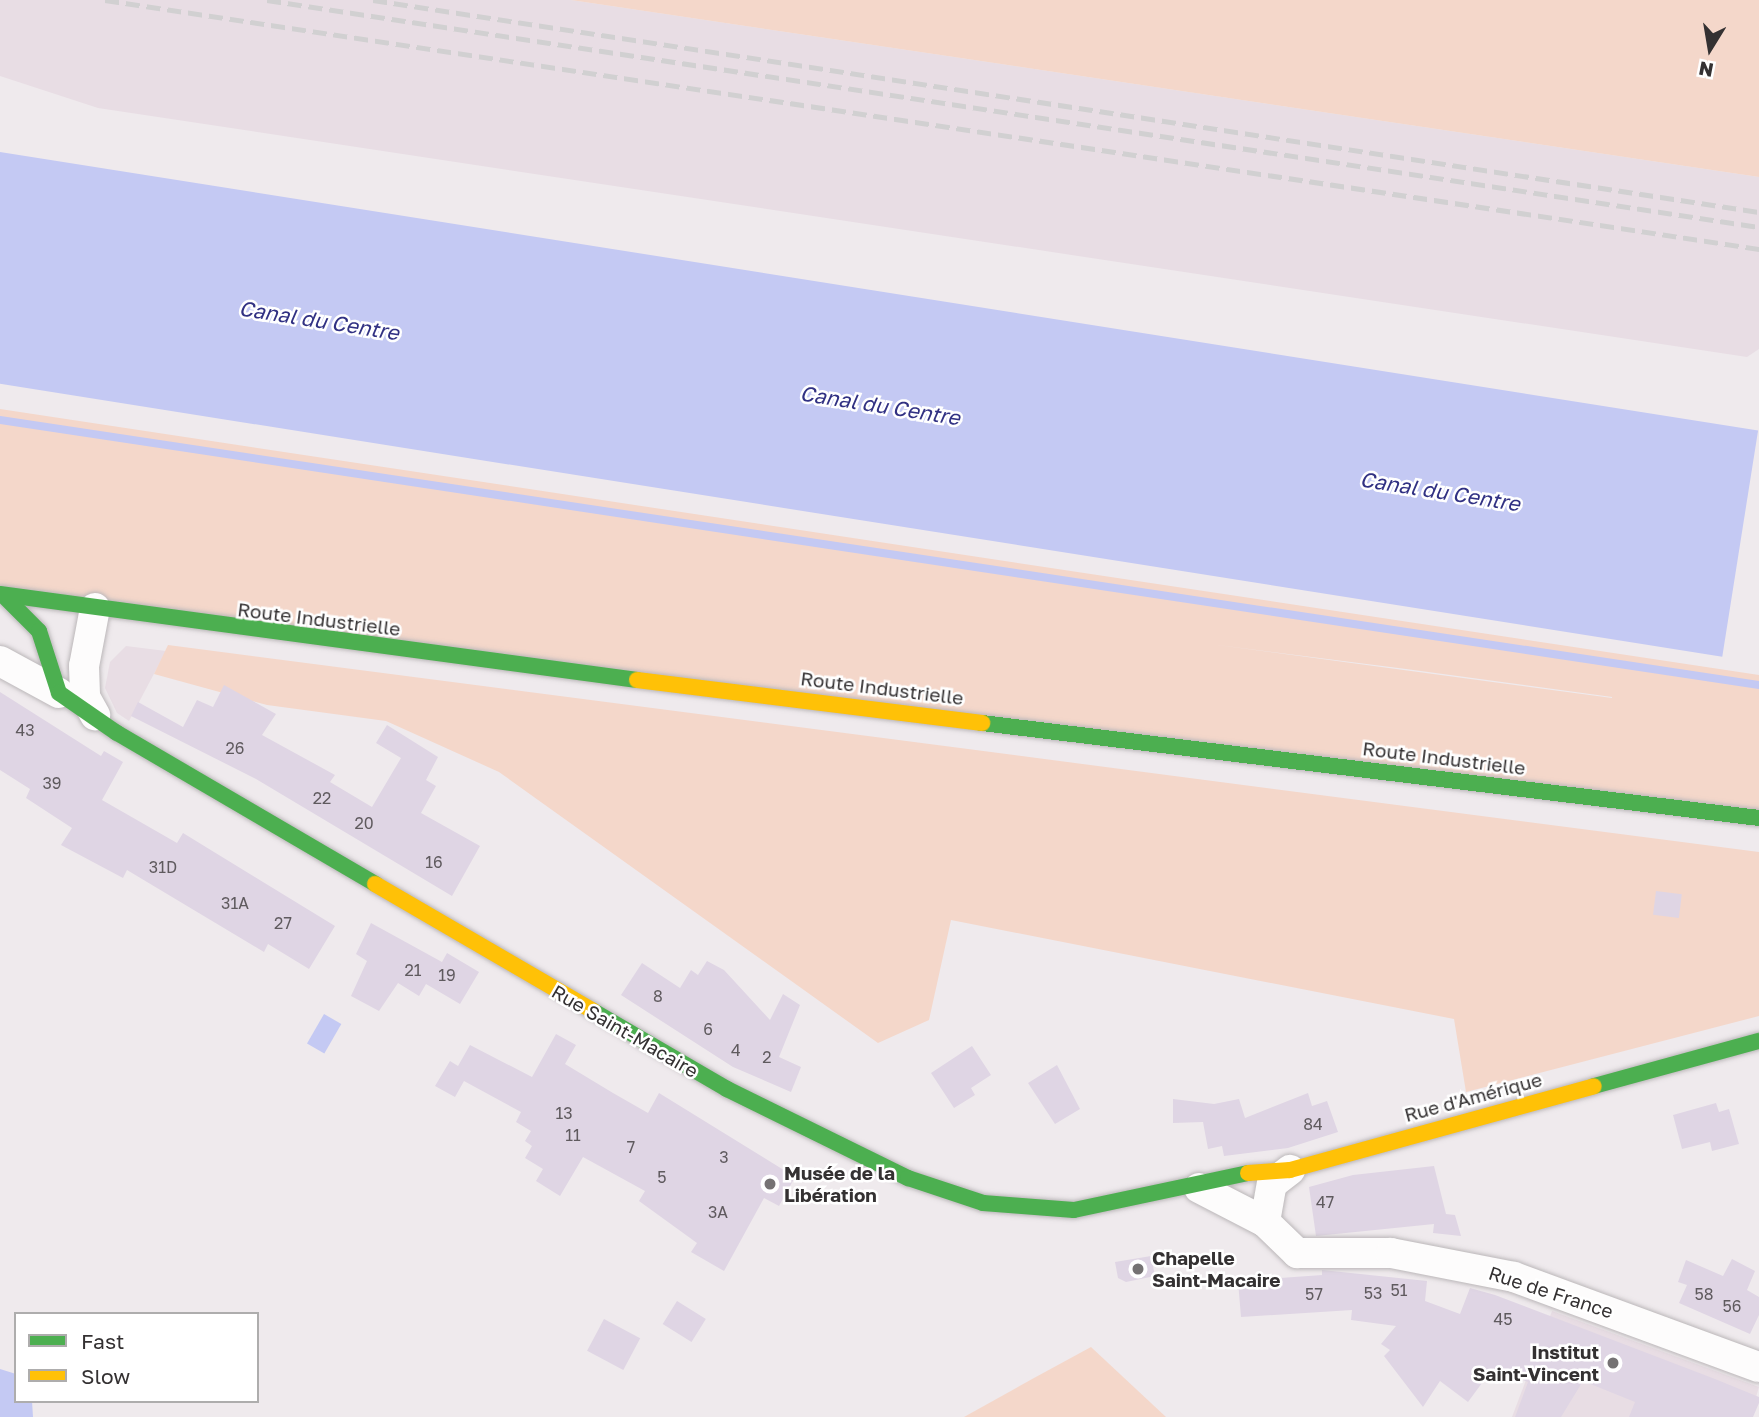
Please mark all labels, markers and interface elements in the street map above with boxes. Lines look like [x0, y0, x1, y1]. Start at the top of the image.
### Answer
north arrow [1675, 14, 1745, 84]
text: N [1697, 57, 1715, 83]
water label: Canal du Centre [237, 295, 401, 345]
water label: Canal du Centre [798, 380, 962, 430]
water label: Canal du Centre [1358, 466, 1522, 516]
street label: Route Industrielle [236, 598, 402, 640]
street label: Route Industrielle [799, 667, 965, 709]
house number: 43 [15, 720, 35, 740]
street label: Route Industrielle [1361, 737, 1527, 779]
house number: 26 [226, 738, 244, 758]
house number: 39 [42, 773, 62, 793]
house number: 22 [313, 788, 331, 808]
house number: 20 [354, 813, 374, 833]
house number: 16 [425, 852, 443, 872]
house number: 31D [149, 857, 177, 877]
house number: 31A [221, 893, 249, 913]
house number: 27 [274, 913, 292, 933]
house number: 21 [404, 960, 422, 980]
house number: 19 [438, 965, 456, 985]
street label: Rue Saint-Macaire [548, 980, 702, 1082]
house number: 8 [653, 986, 663, 1006]
house number: 6 [703, 1019, 713, 1039]
house number: 4 [731, 1040, 741, 1060]
house number: 2 [762, 1047, 772, 1067]
street label: Rue d'Amérique [1402, 1068, 1544, 1126]
house number: 13 [555, 1103, 573, 1123]
house number: 84 [1303, 1114, 1323, 1134]
house number: 11 [565, 1125, 581, 1145]
house number: 7 [627, 1137, 635, 1157]
house number: 3 [719, 1147, 729, 1167]
place label: Musée de la Libération [784, 1162, 895, 1206]
house number: 5 [657, 1167, 667, 1187]
marker: Musée de la Libération [762, 1176, 778, 1192]
house number: 47 [1316, 1192, 1334, 1212]
house number: 3A [708, 1202, 728, 1222]
place label: Chapelle Saint-Macaire [1152, 1247, 1280, 1291]
marker: Chapelle Saint-Macaire [1130, 1261, 1146, 1277]
street label: Rue de France [1486, 1261, 1616, 1323]
house number: 51 [1390, 1280, 1408, 1300]
house number: 53 [1364, 1283, 1382, 1303]
house number: 57 [1305, 1284, 1323, 1304]
house number: 58 [1694, 1284, 1714, 1304]
house number: 56 [1723, 1296, 1741, 1316]
house number: 45 [1493, 1309, 1513, 1329]
legend [14, 1312, 259, 1403]
text: Fast [81, 1328, 124, 1354]
place label: Institut Saint-Vincent [1473, 1341, 1599, 1385]
marker: Institut Saint-Vincent [1605, 1355, 1621, 1371]
text: Slow [81, 1363, 130, 1389]

